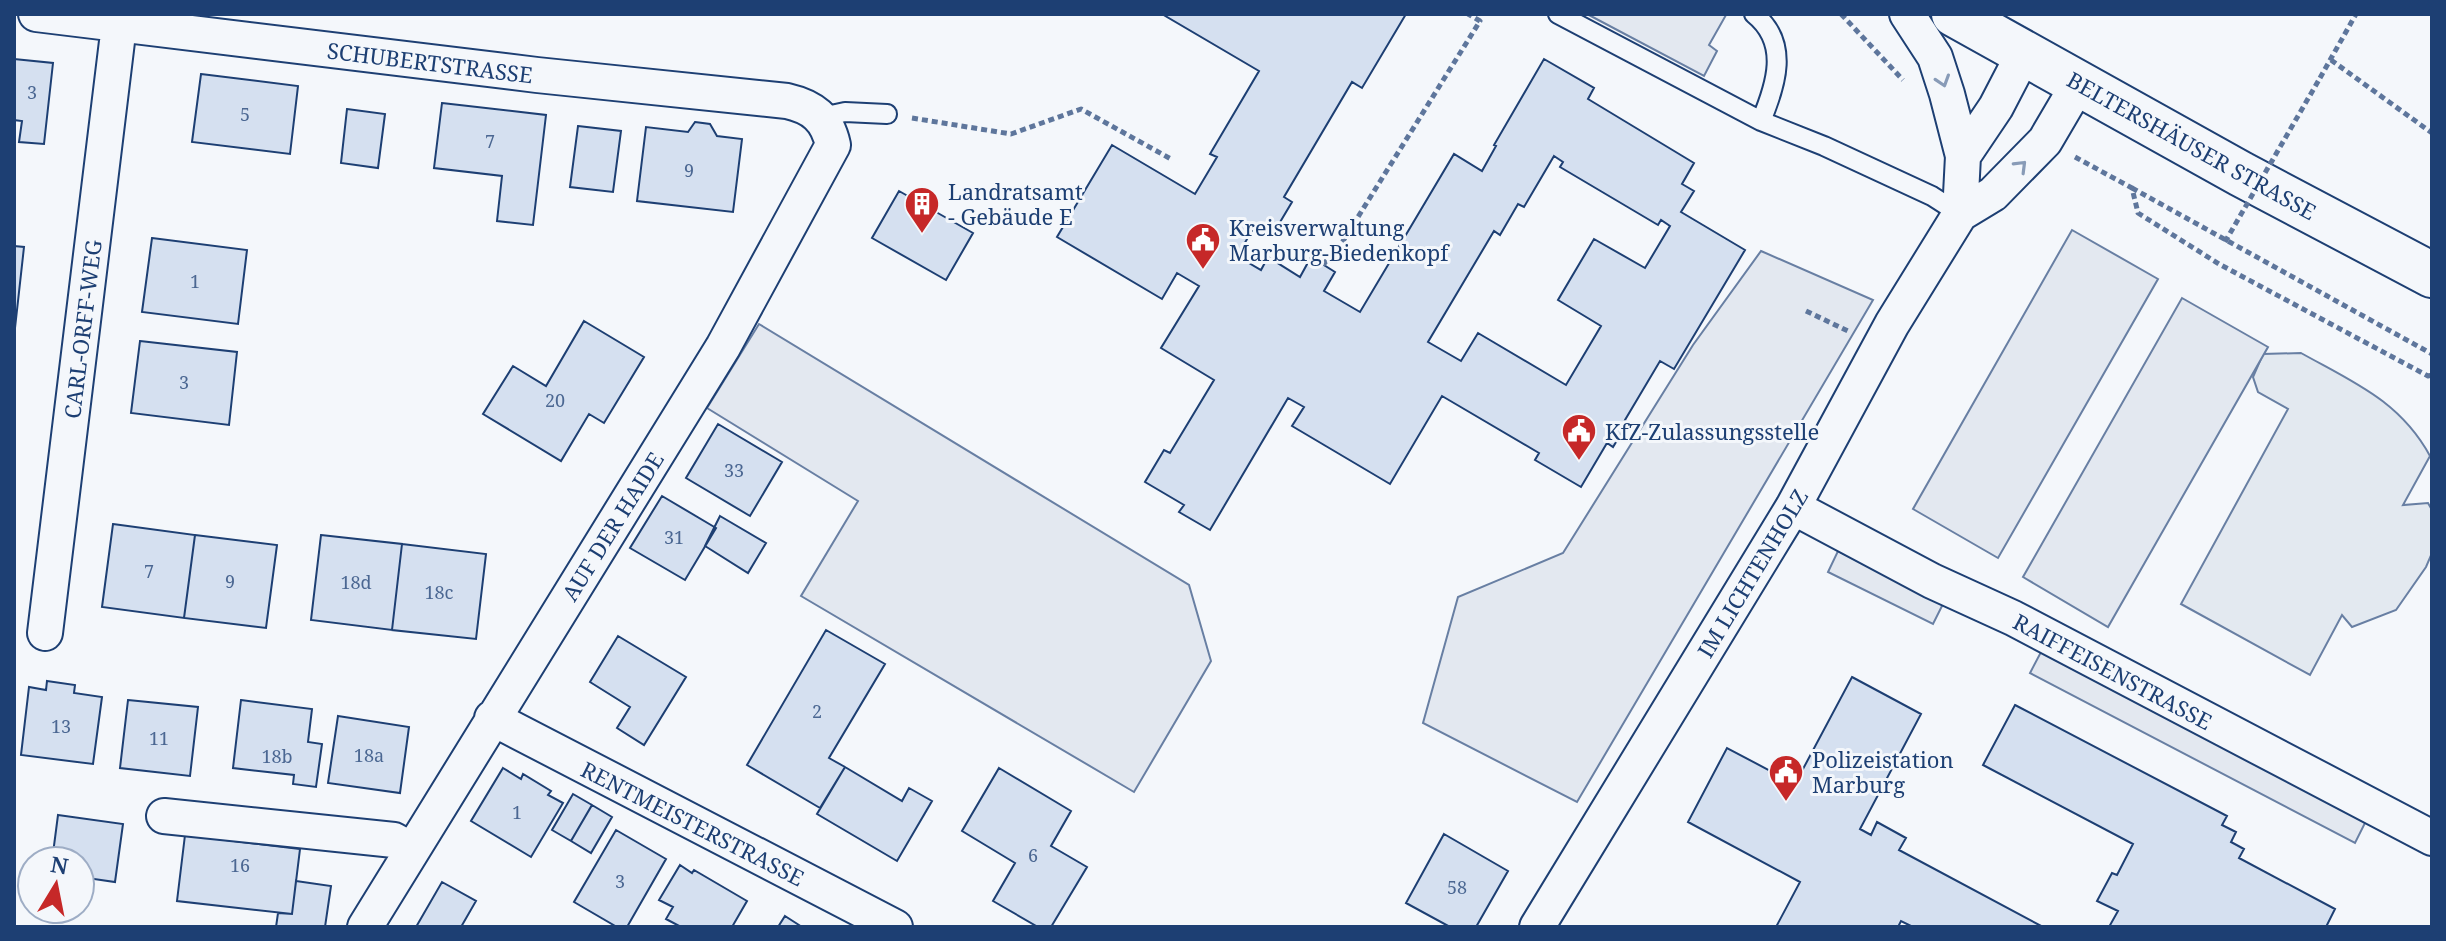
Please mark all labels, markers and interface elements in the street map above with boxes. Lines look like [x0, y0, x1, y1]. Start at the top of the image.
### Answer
street label: SCHUBERTSTRASSE [326, 35, 534, 89]
street label: BELTERSHÄUSER STRASSE [2062, 64, 2322, 226]
one-way arrow [1934, 74, 1950, 88]
house number: 3 [27, 80, 37, 104]
house number: 5 [240, 102, 250, 126]
house number: 7 [485, 129, 495, 153]
house number: 9 [684, 158, 694, 182]
one-way arrow [2011, 161, 2026, 175]
place label: Landratsamt - Gebäude E [948, 176, 1083, 231]
building icon: Landratsamt - Gebäude E [903, 185, 941, 235]
place label: Kreisverwaltung Marburg-Biedenkopf [1229, 212, 1450, 267]
public building icon: Kreisverwaltung Marburg-Biedenkopf [1184, 221, 1222, 271]
street label: CARL-ORFF-WEG [56, 238, 108, 420]
house number: 1 [190, 269, 200, 293]
house number: 3 [179, 370, 189, 394]
house number: 20 [545, 388, 565, 412]
public building icon: KfZ-Zulassungsstelle [1560, 412, 1598, 462]
place label: KfZ-Zulassungsstelle [1605, 416, 1819, 446]
street label: AUF DER HAIDE [554, 446, 670, 606]
house number: 33 [724, 458, 744, 482]
street label: IM LICHTENHOLZ [1690, 483, 1814, 663]
house number: 31 [664, 525, 684, 549]
house number: 7 [144, 559, 154, 583]
house number: 9 [225, 569, 235, 593]
house number: 18d [340, 570, 372, 594]
house number: 18c [425, 580, 454, 604]
street label: RAIFFEISENSTRASSE [2008, 606, 2218, 736]
house number: 2 [812, 699, 822, 723]
house number: 13 [51, 714, 71, 738]
house number: 11 [149, 726, 169, 750]
house number: 18a [354, 743, 384, 767]
house number: 18b [261, 744, 293, 768]
place label: Polizeistation Marburg [1812, 744, 1954, 799]
public building icon: Polizeistation Marburg [1767, 753, 1805, 803]
street label: RENTMEISTERSTRASSE [576, 754, 810, 892]
house number: 1 [512, 800, 522, 824]
house number: 6 [1028, 843, 1038, 867]
north arrow [16, 845, 96, 925]
text: N [49, 848, 71, 881]
house number: 16 [230, 853, 250, 877]
house number: 3 [615, 869, 625, 893]
house number: 58 [1447, 875, 1467, 899]

